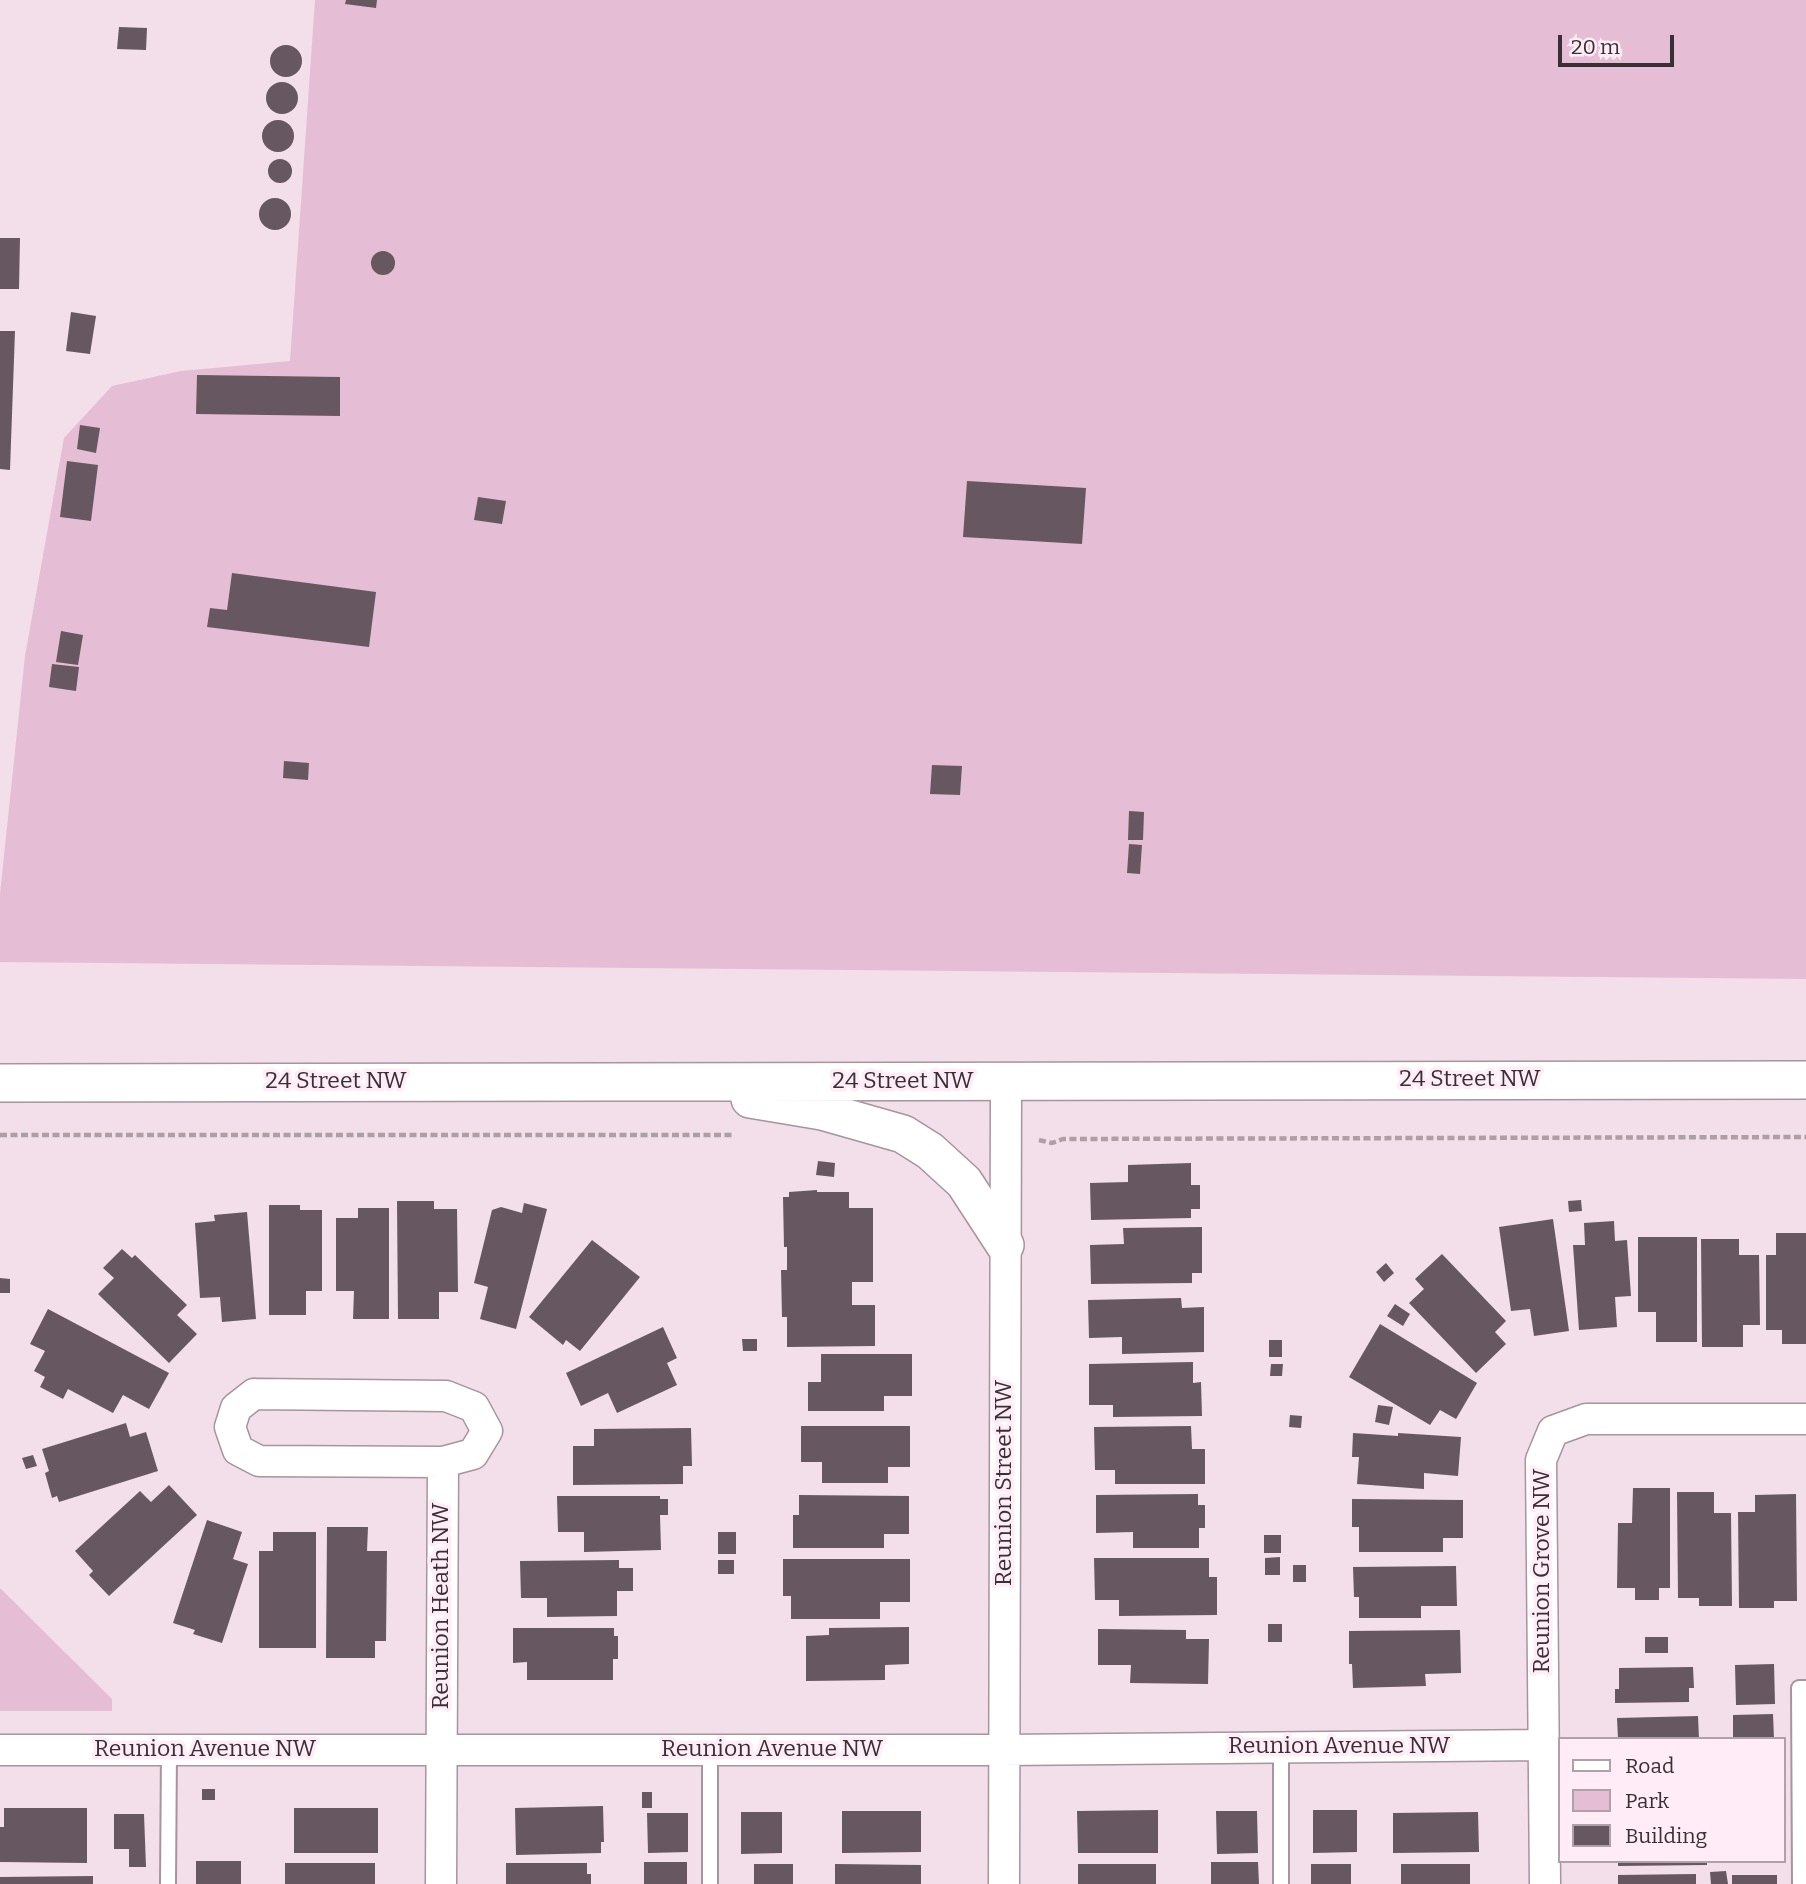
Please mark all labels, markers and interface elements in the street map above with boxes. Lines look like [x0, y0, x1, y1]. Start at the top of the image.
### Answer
scale bar [1561, 21, 1676, 65]
text: 20 m [1571, 34, 1620, 60]
street label: 24 Street NW [1399, 1066, 1541, 1094]
street label: 24 Street NW [265, 1068, 407, 1096]
street label: 24 Street NW [832, 1068, 974, 1096]
street label: Reunion Street NW [991, 1380, 1019, 1586]
street label: Reunion Grove NW [1529, 1469, 1557, 1673]
street label: Reunion Heath NW [428, 1503, 456, 1709]
street label: Reunion Avenue NW [1228, 1733, 1450, 1761]
street label: Reunion Avenue NW [94, 1736, 316, 1764]
street label: Reunion Avenue NW [661, 1736, 883, 1764]
legend [1558, 1737, 1785, 1863]
text: Road [1625, 1753, 1674, 1779]
text: Park [1625, 1788, 1669, 1814]
text: Building [1625, 1823, 1707, 1849]

